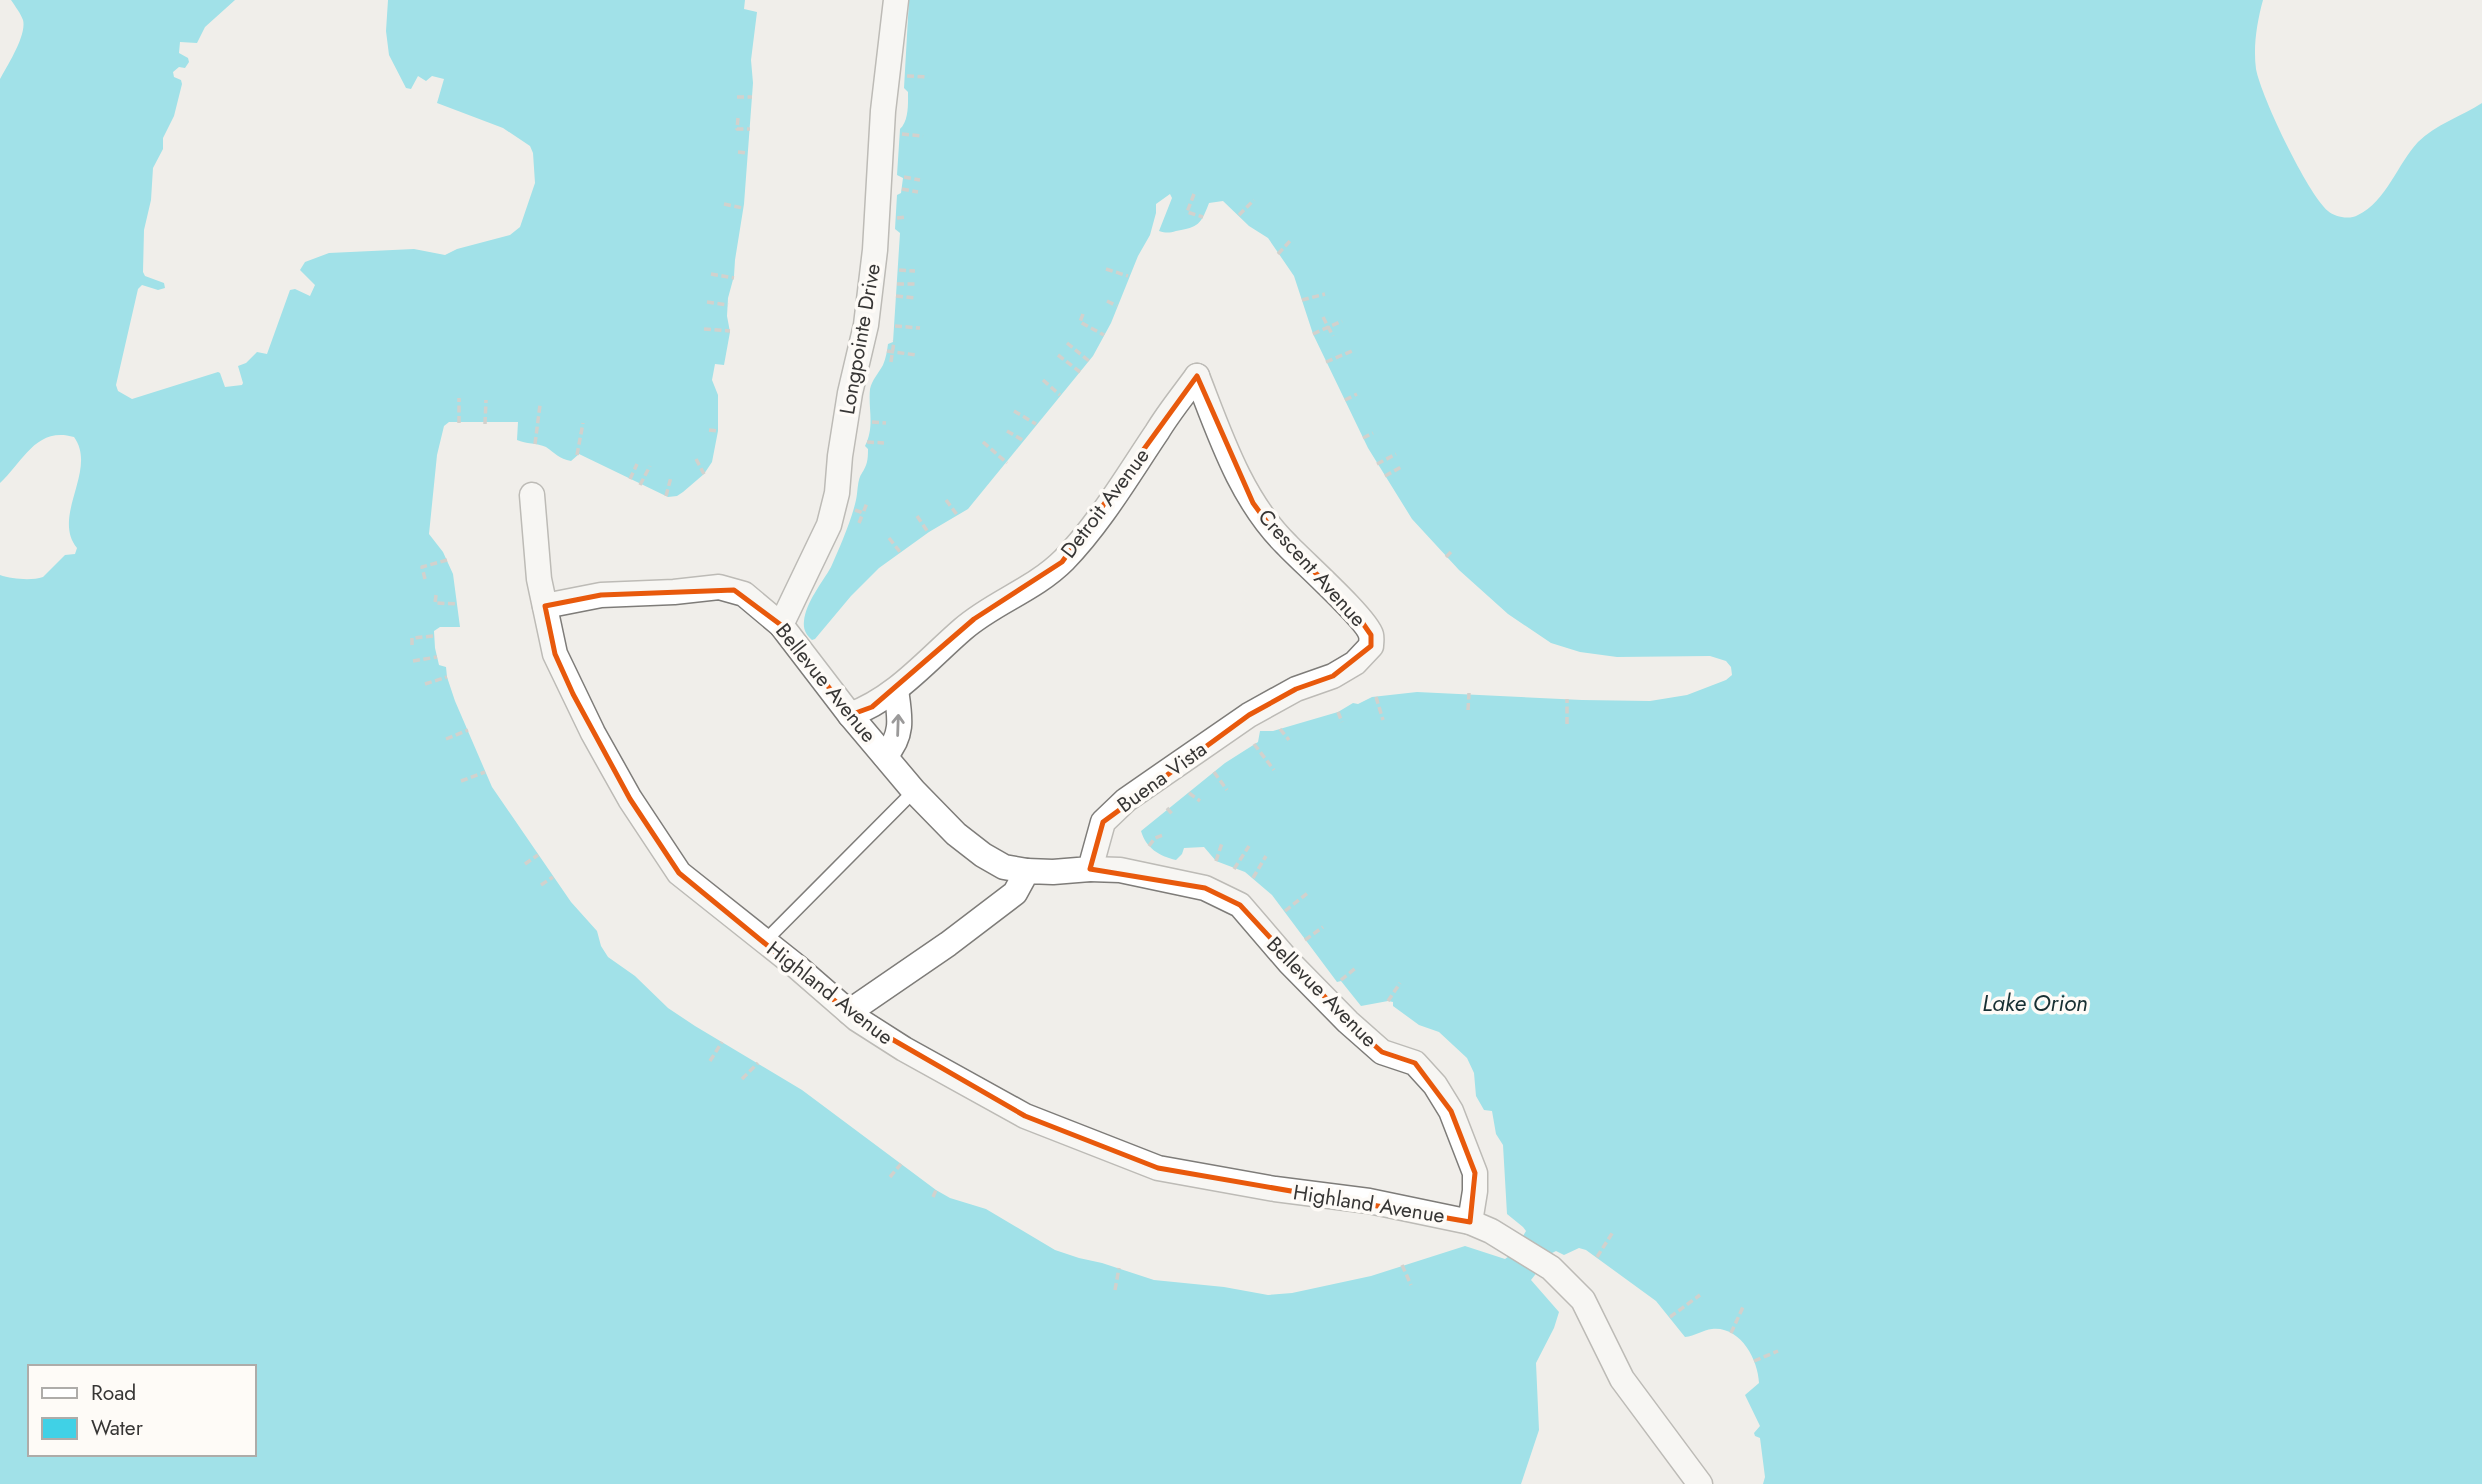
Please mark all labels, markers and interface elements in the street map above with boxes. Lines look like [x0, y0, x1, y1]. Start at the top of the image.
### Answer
street label: Longpointe Drive [832, 261, 888, 417]
street label: Detroit Avenue [1054, 442, 1156, 564]
street label: Crescent Avenue [1251, 503, 1373, 634]
street label: Bellevue Avenue [769, 617, 884, 749]
one-way arrow [891, 714, 905, 737]
street label: Buena Vista [1111, 734, 1213, 820]
street label: Bellevue Avenue [1260, 930, 1384, 1054]
street label: Highland Avenue [760, 934, 900, 1052]
water label: Lake Orion [1982, 986, 2088, 1020]
street label: Highland Avenue [1291, 1177, 1447, 1231]
legend [28, 1365, 256, 1456]
text: Road [91, 1378, 136, 1408]
text: Water [91, 1413, 144, 1443]

